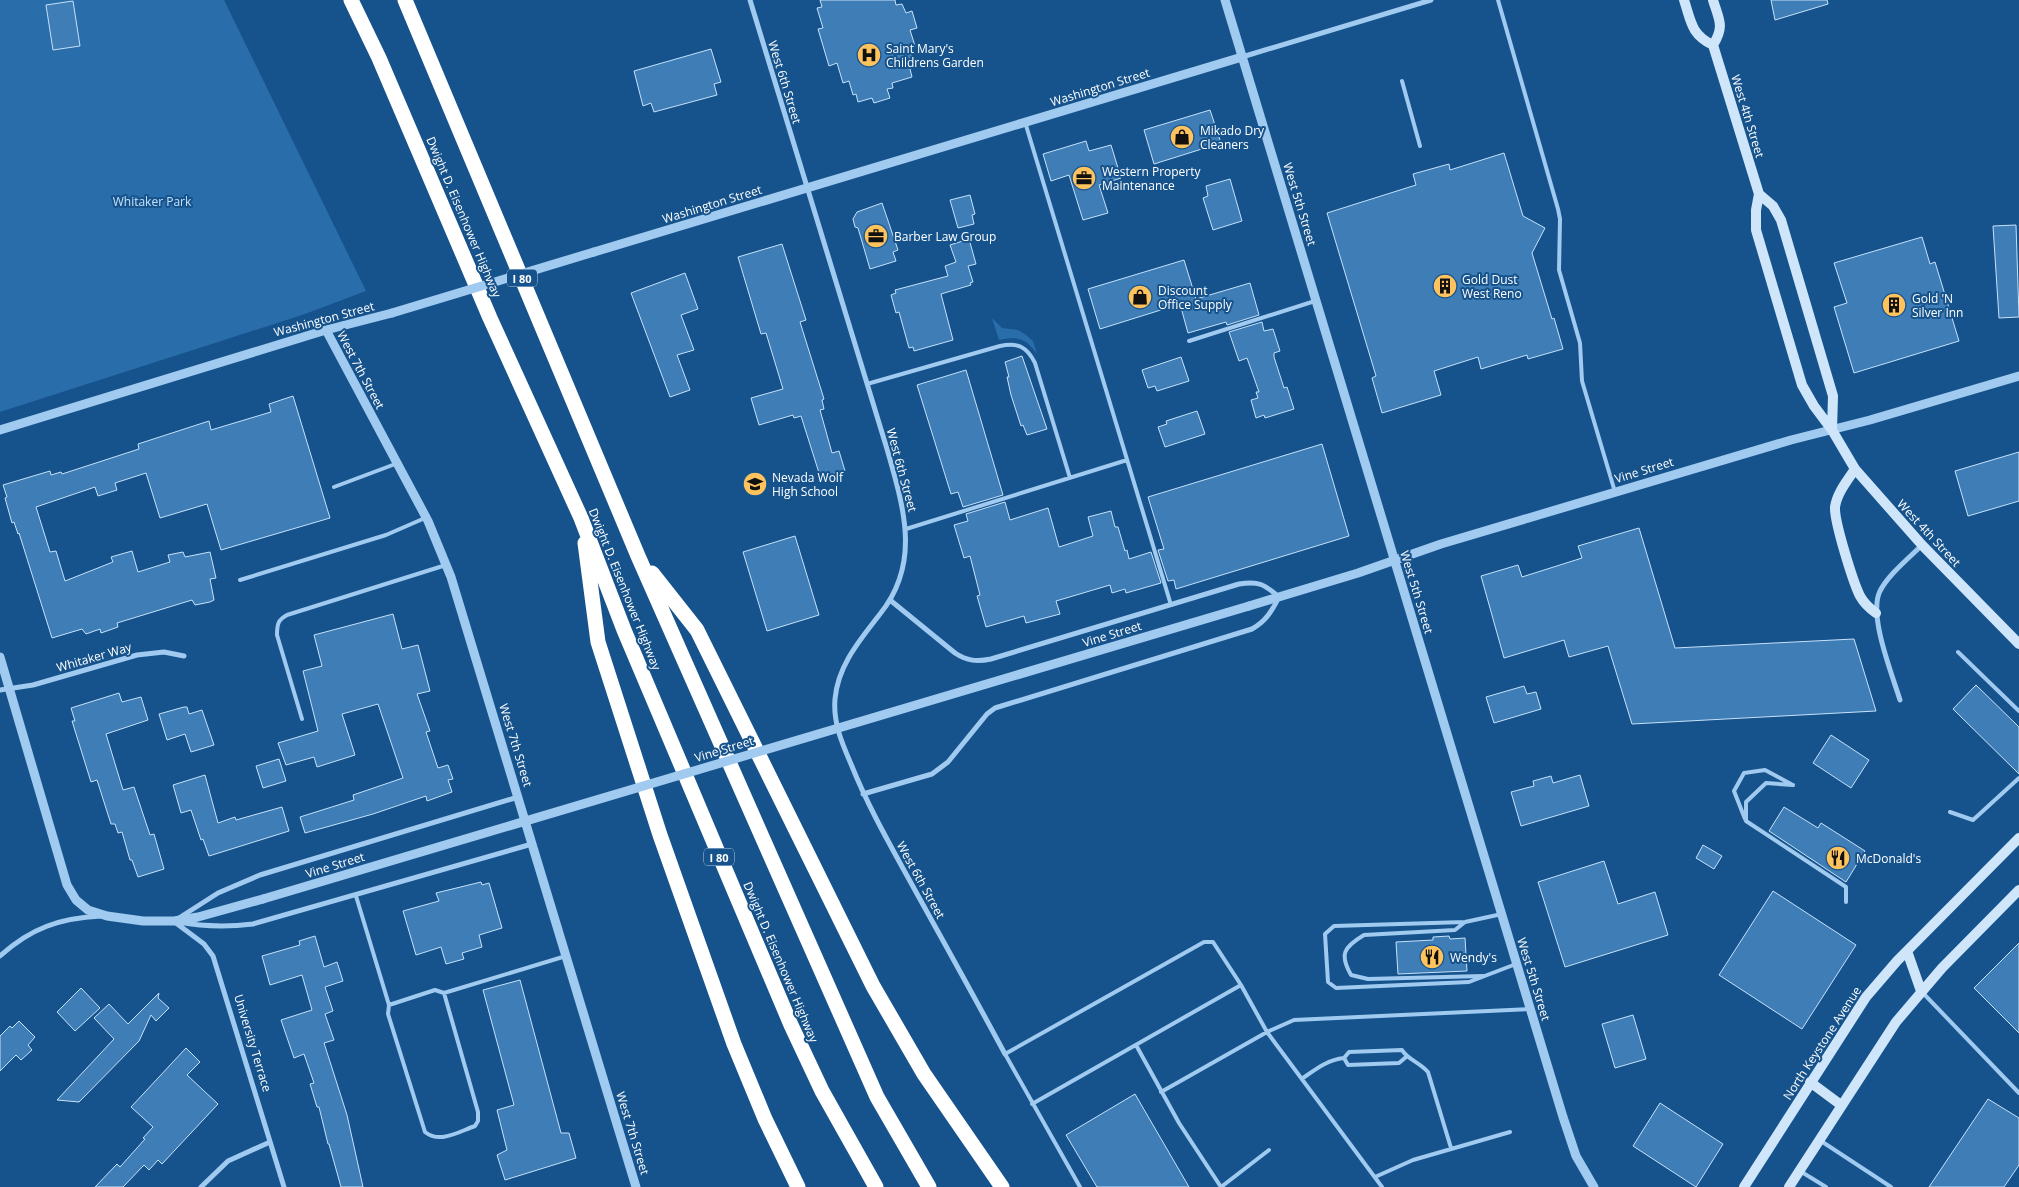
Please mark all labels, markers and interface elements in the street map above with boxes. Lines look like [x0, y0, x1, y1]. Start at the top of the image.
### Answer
street label: West 6th Street [764, 38, 806, 126]
place label: Saint Mary's Childrens Garden [886, 40, 984, 71]
hospital icon: Saint Mary's Childrens Garden [856, 42, 882, 68]
street label: Washington Street [1048, 64, 1152, 110]
street label: West 4th Street [1727, 72, 1769, 160]
place label: Mikado Dry Cleaners [1200, 122, 1265, 153]
shop icon: Mikado Dry Cleaners [1169, 124, 1195, 150]
street label: Dwight D. Eisenhower Highway [422, 134, 506, 301]
street label: West 5th Street [1279, 160, 1321, 248]
place label: Western Property Maintenance [1102, 163, 1202, 194]
office icon: Western Property Maintenance [1071, 165, 1097, 191]
street label: Washington Street [660, 181, 764, 227]
park label: Whitaker Park [113, 193, 192, 210]
office icon: Barber Law Group [863, 223, 889, 249]
place label: Barber Law Group [894, 228, 996, 245]
road number: I 80 [507, 270, 537, 286]
place label: Gold Dust West Reno [1462, 271, 1522, 302]
building icon: Gold Dust West Reno [1432, 273, 1458, 299]
place label: Discount Office Supply [1158, 282, 1233, 313]
shop icon: Discount Office Supply [1127, 284, 1153, 310]
place label: Gold 'N Silver Inn [1912, 290, 1963, 321]
building icon: Gold 'N Silver Inn [1881, 292, 1907, 318]
street label: Washington Street [272, 297, 376, 341]
street label: West 7th Street [333, 328, 389, 412]
street label: West 6th Street [883, 426, 921, 514]
street label: Vine Street [1612, 453, 1676, 487]
place label: Nevada Wolf High School [772, 469, 844, 500]
school or university icon: Nevada Wolf High School [742, 471, 768, 497]
street label: West 4th Street [1893, 496, 1965, 570]
street label: Dwight D. Eisenhower Highway [585, 506, 666, 673]
street label: West 5th Street [1396, 548, 1438, 636]
street label: Vine Street [1080, 617, 1144, 651]
street label: Whitaker Way [55, 638, 134, 676]
street label: West 7th Street [495, 701, 537, 789]
street label: Vine Street [692, 732, 756, 766]
street label: West 6th Street [893, 838, 949, 922]
restaurant icon: McDonald's [1825, 845, 1851, 871]
street label: Vine Street [303, 848, 367, 882]
road number: I 80 [704, 849, 734, 866]
place label: McDonald's [1856, 850, 1921, 867]
street label: Dwight D. Eisenhower Highway [739, 879, 823, 1046]
street label: West 5th Street [1513, 935, 1555, 1023]
restaurant icon: Wendy's [1419, 944, 1445, 970]
place label: Wendy's [1450, 949, 1497, 966]
street label: North Keystone Avenue [1779, 983, 1865, 1103]
street label: University Terrace [230, 992, 276, 1094]
street label: West 7th Street [612, 1089, 654, 1177]

